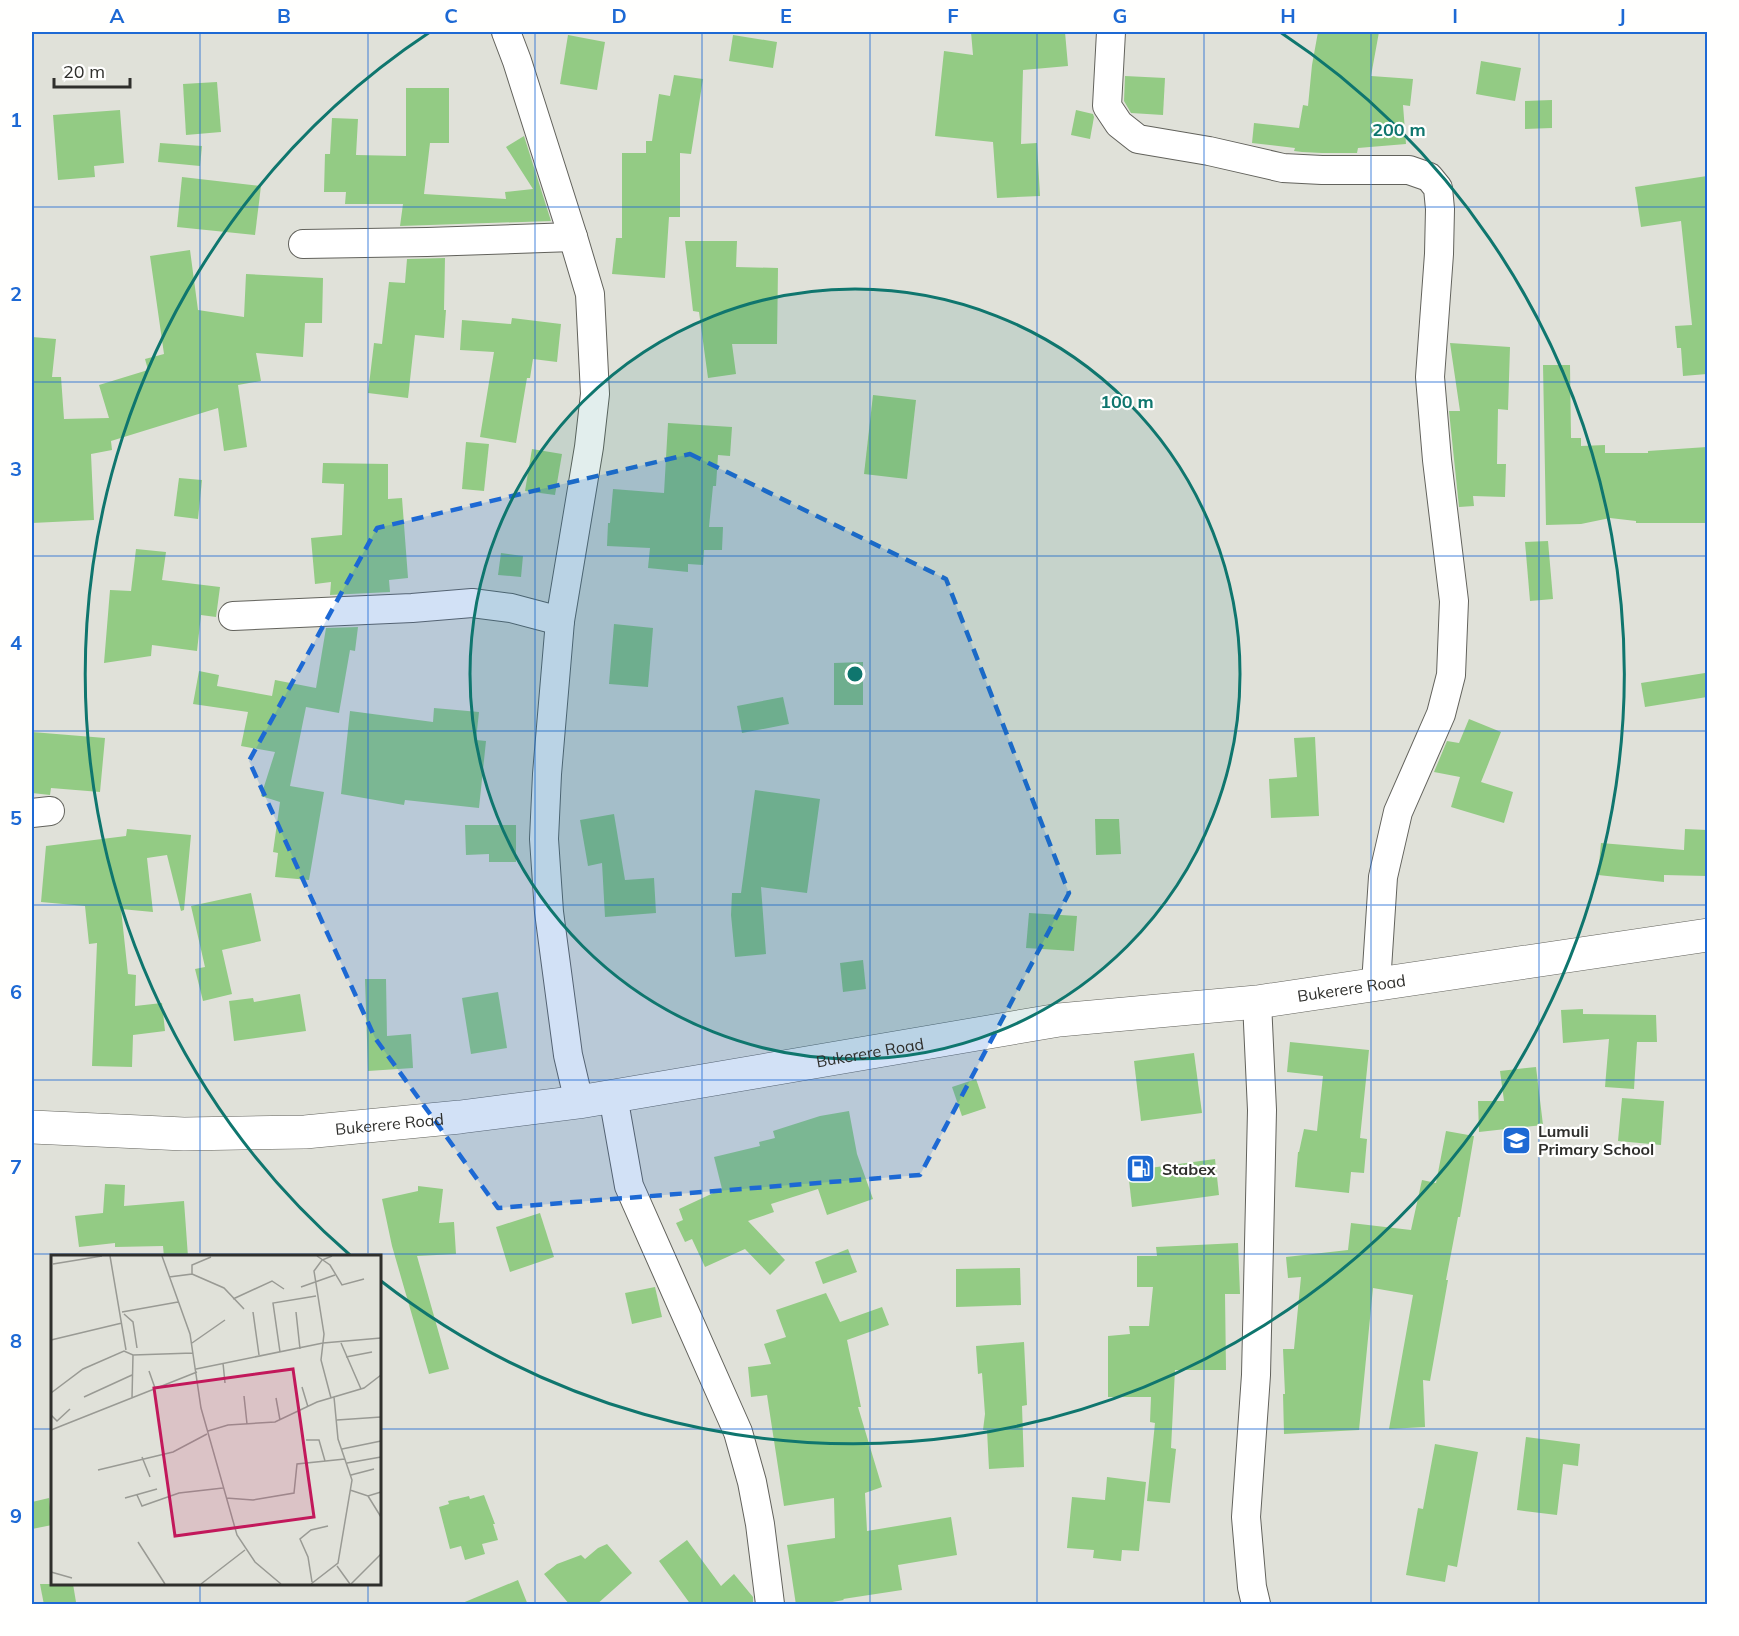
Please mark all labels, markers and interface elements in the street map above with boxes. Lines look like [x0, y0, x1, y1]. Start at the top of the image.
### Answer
text: A [110, 3, 125, 28]
text: B [277, 3, 291, 28]
text: C [444, 3, 458, 28]
text: D [611, 3, 627, 28]
text: E [780, 3, 792, 28]
text: F [947, 3, 959, 28]
text: G [1113, 3, 1127, 28]
text: H [1280, 3, 1296, 28]
text: I [1452, 3, 1458, 28]
text: J [1618, 3, 1626, 28]
scale bar [54, 51, 130, 89]
text: 20 m [63, 60, 105, 83]
text: 1 [10, 107, 22, 132]
text: 200 m [1372, 118, 1426, 141]
text: 2 [10, 281, 22, 306]
text: 100 m [1100, 390, 1154, 413]
text: 3 [10, 456, 22, 481]
text: 4 [10, 630, 22, 655]
centre of rings [845, 664, 865, 684]
text: 5 [10, 805, 22, 830]
street label: Bukerere Road [1296, 970, 1407, 1006]
text: 6 [10, 979, 22, 1004]
street label: Bukerere Road [814, 1033, 925, 1071]
street label: Bukerere Road [334, 1109, 445, 1139]
place label: Lumuli Primary School [1538, 1121, 1654, 1159]
school or university icon: Lumuli Primary School [1501, 1124, 1533, 1156]
fuel station icon: Stabex [1125, 1153, 1157, 1185]
text: 7 [10, 1154, 22, 1179]
place label: Stabex [1162, 1159, 1216, 1179]
inset map [51, 1255, 381, 1585]
text: 8 [10, 1328, 22, 1353]
text: 9 [10, 1503, 22, 1528]

